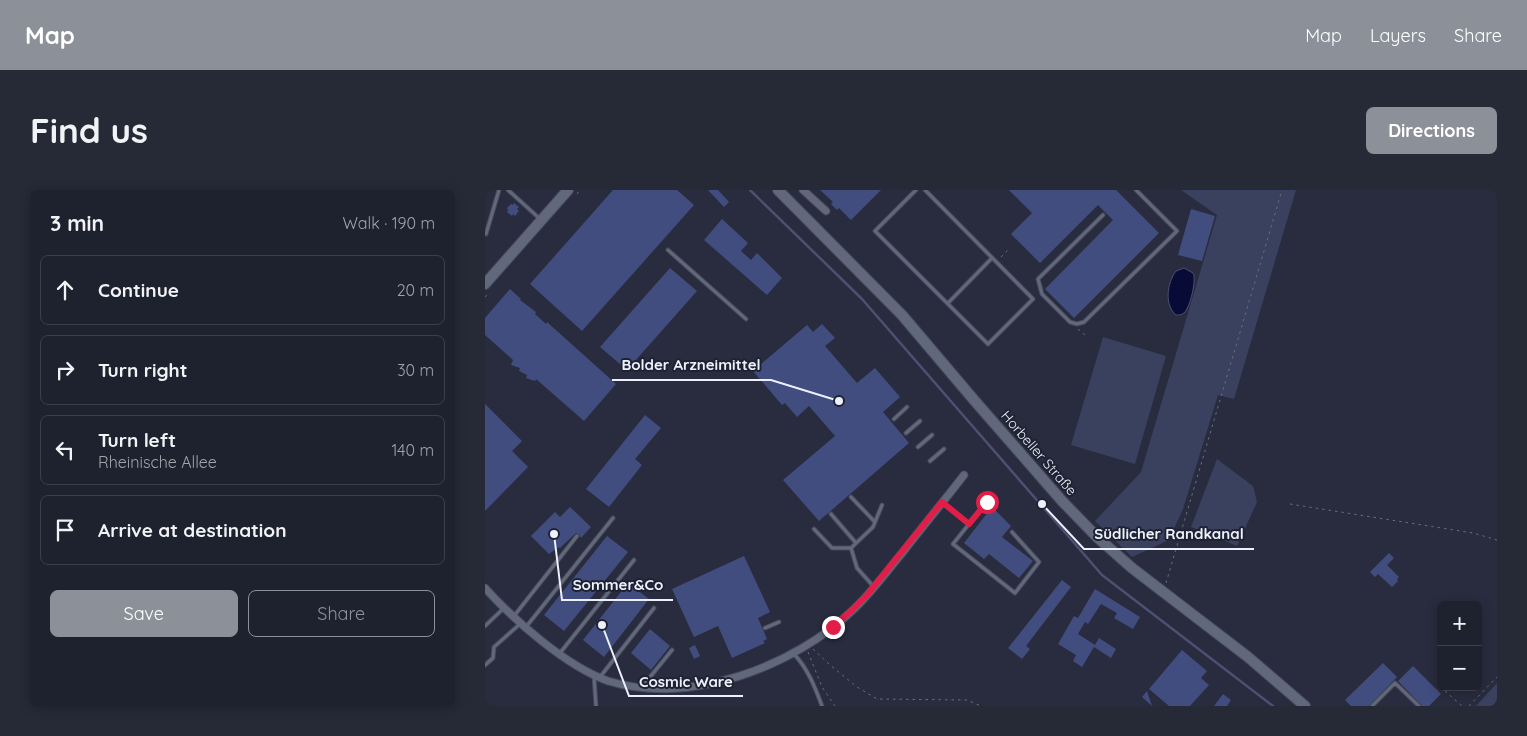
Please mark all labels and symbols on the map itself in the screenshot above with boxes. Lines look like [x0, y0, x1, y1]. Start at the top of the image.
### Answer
callout: Bolder Arzneimittel [612, 350, 771, 380]
text: Bolder Arzneimittel [621, 355, 761, 374]
street label: Horbeller Straße [997, 407, 1081, 499]
route start [976, 491, 999, 514]
callout: Südlicher Randkanal [1084, 519, 1254, 549]
text: Südlicher Randkanal [1094, 524, 1244, 543]
callout: Sommer&Co [562, 570, 673, 600]
text: Sommer&Co [573, 575, 663, 594]
route end [822, 616, 845, 639]
callout: Cosmic Ware [629, 666, 743, 696]
text: Cosmic Ware [639, 672, 733, 691]

